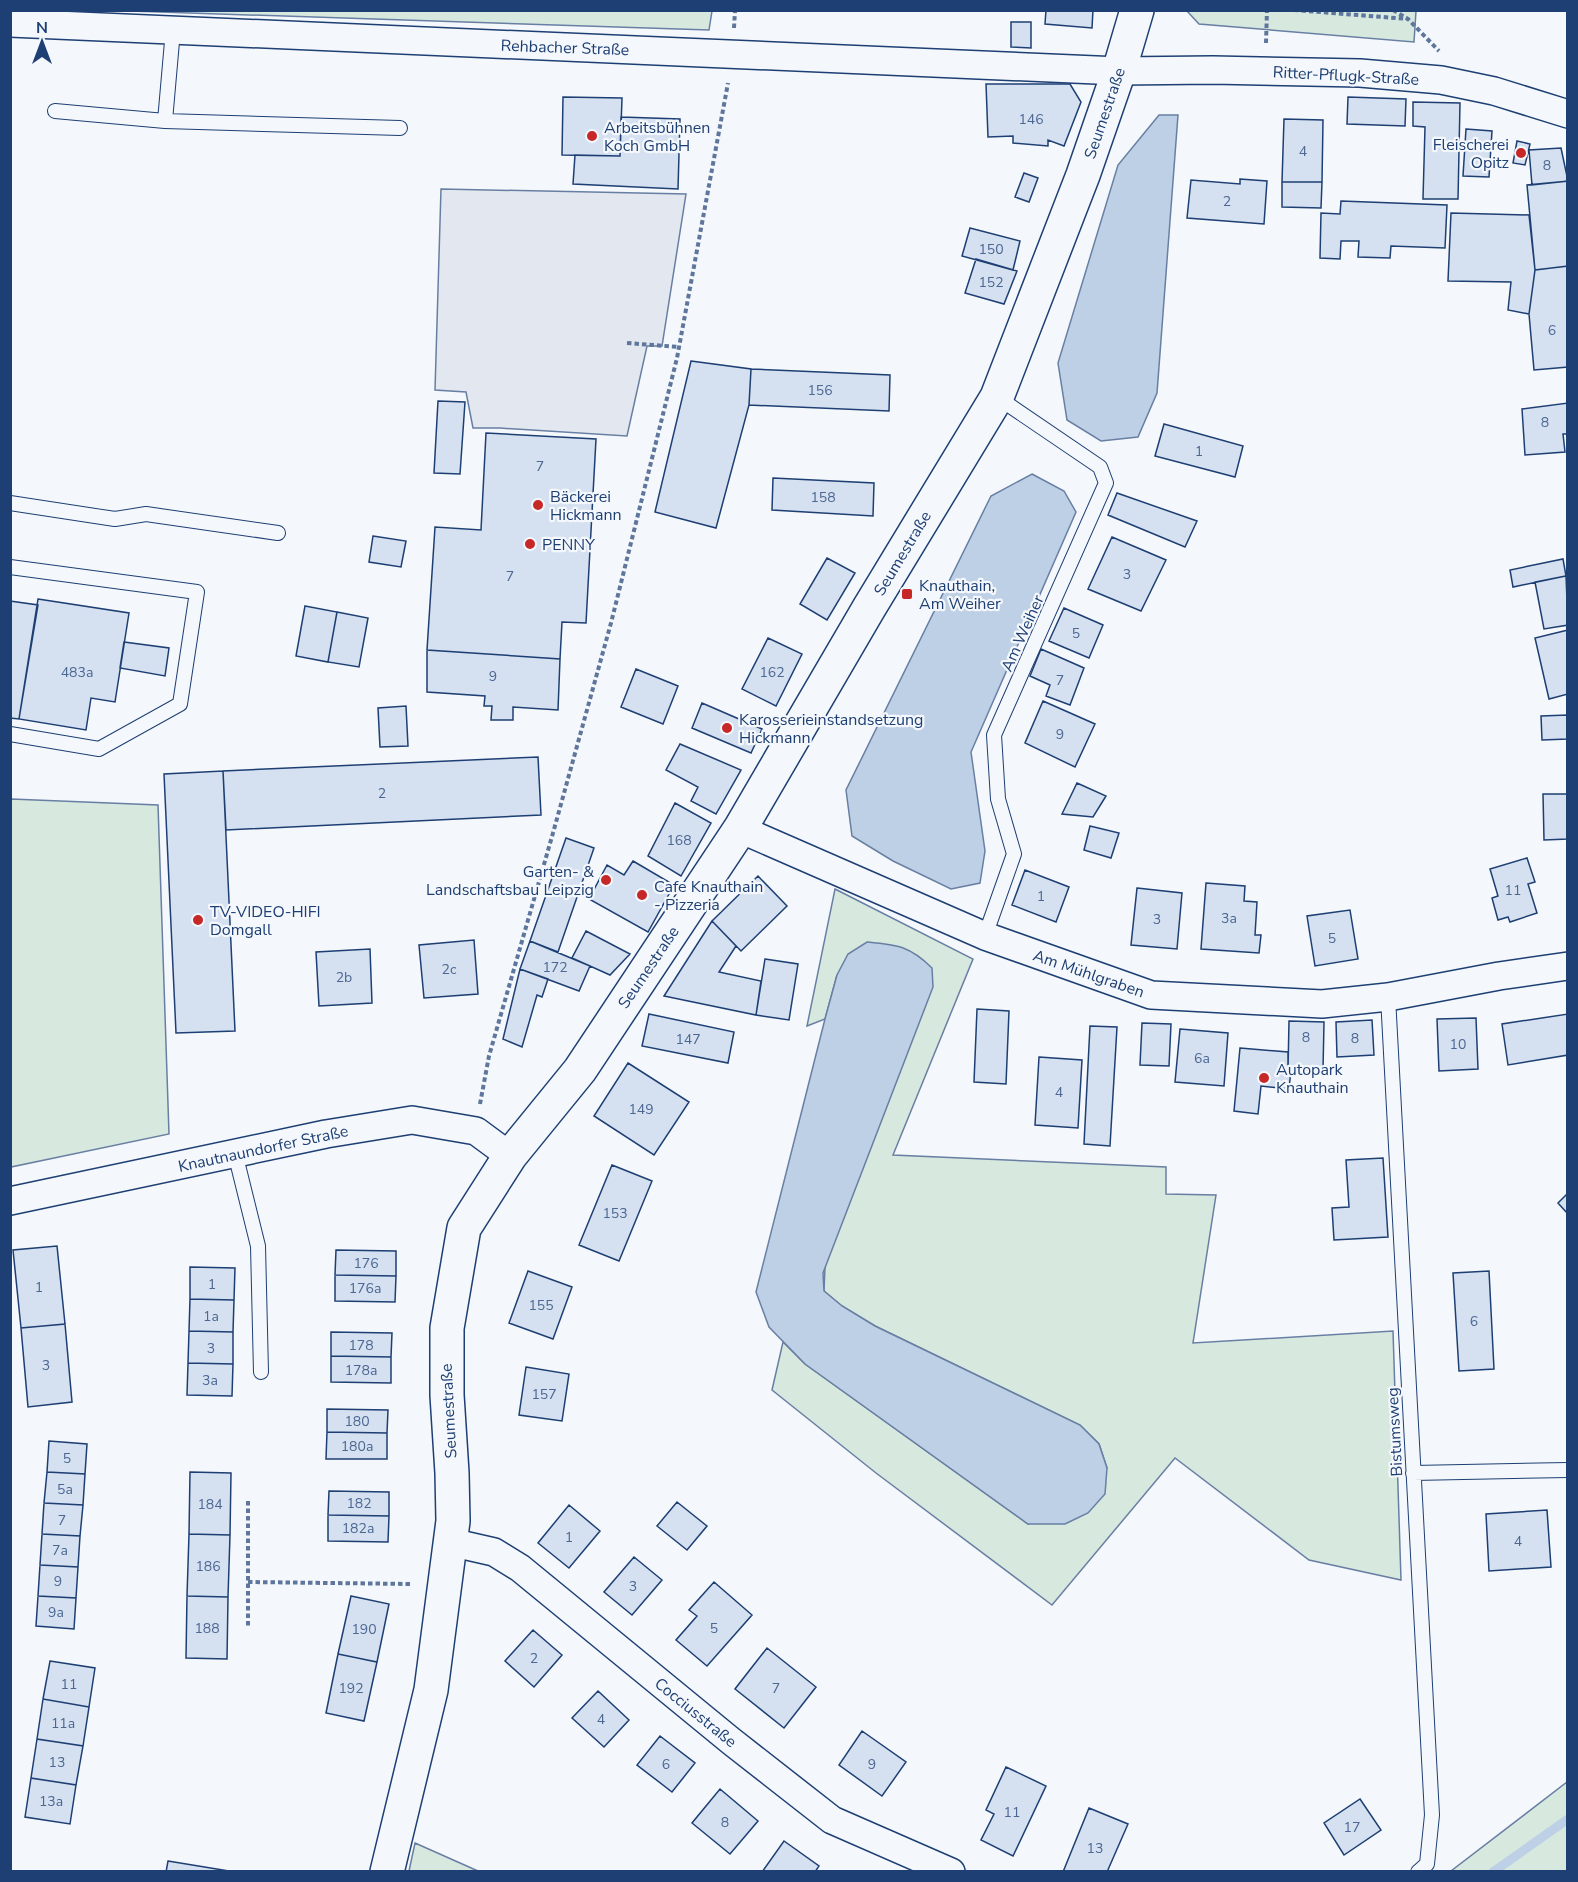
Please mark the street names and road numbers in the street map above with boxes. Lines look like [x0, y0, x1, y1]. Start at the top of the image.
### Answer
street label: Rehbacher Straße [500, 35, 630, 61]
street label: Ritter-Pflugk-Straße [1272, 61, 1420, 91]
street label: Seumestraße [1079, 65, 1131, 162]
street label: Seumestraße [869, 507, 937, 600]
street label: Am Weiher [996, 591, 1050, 675]
street label: Seumestraße [613, 922, 685, 1013]
street label: Am Mühlgraben [1030, 945, 1147, 1003]
street label: Knautnaundorfer Straße [176, 1120, 350, 1178]
street label: Seumestraße [436, 1363, 462, 1459]
street label: Bistumsweg [1382, 1387, 1408, 1477]
street label: Cocciusstraße [650, 1673, 741, 1753]

